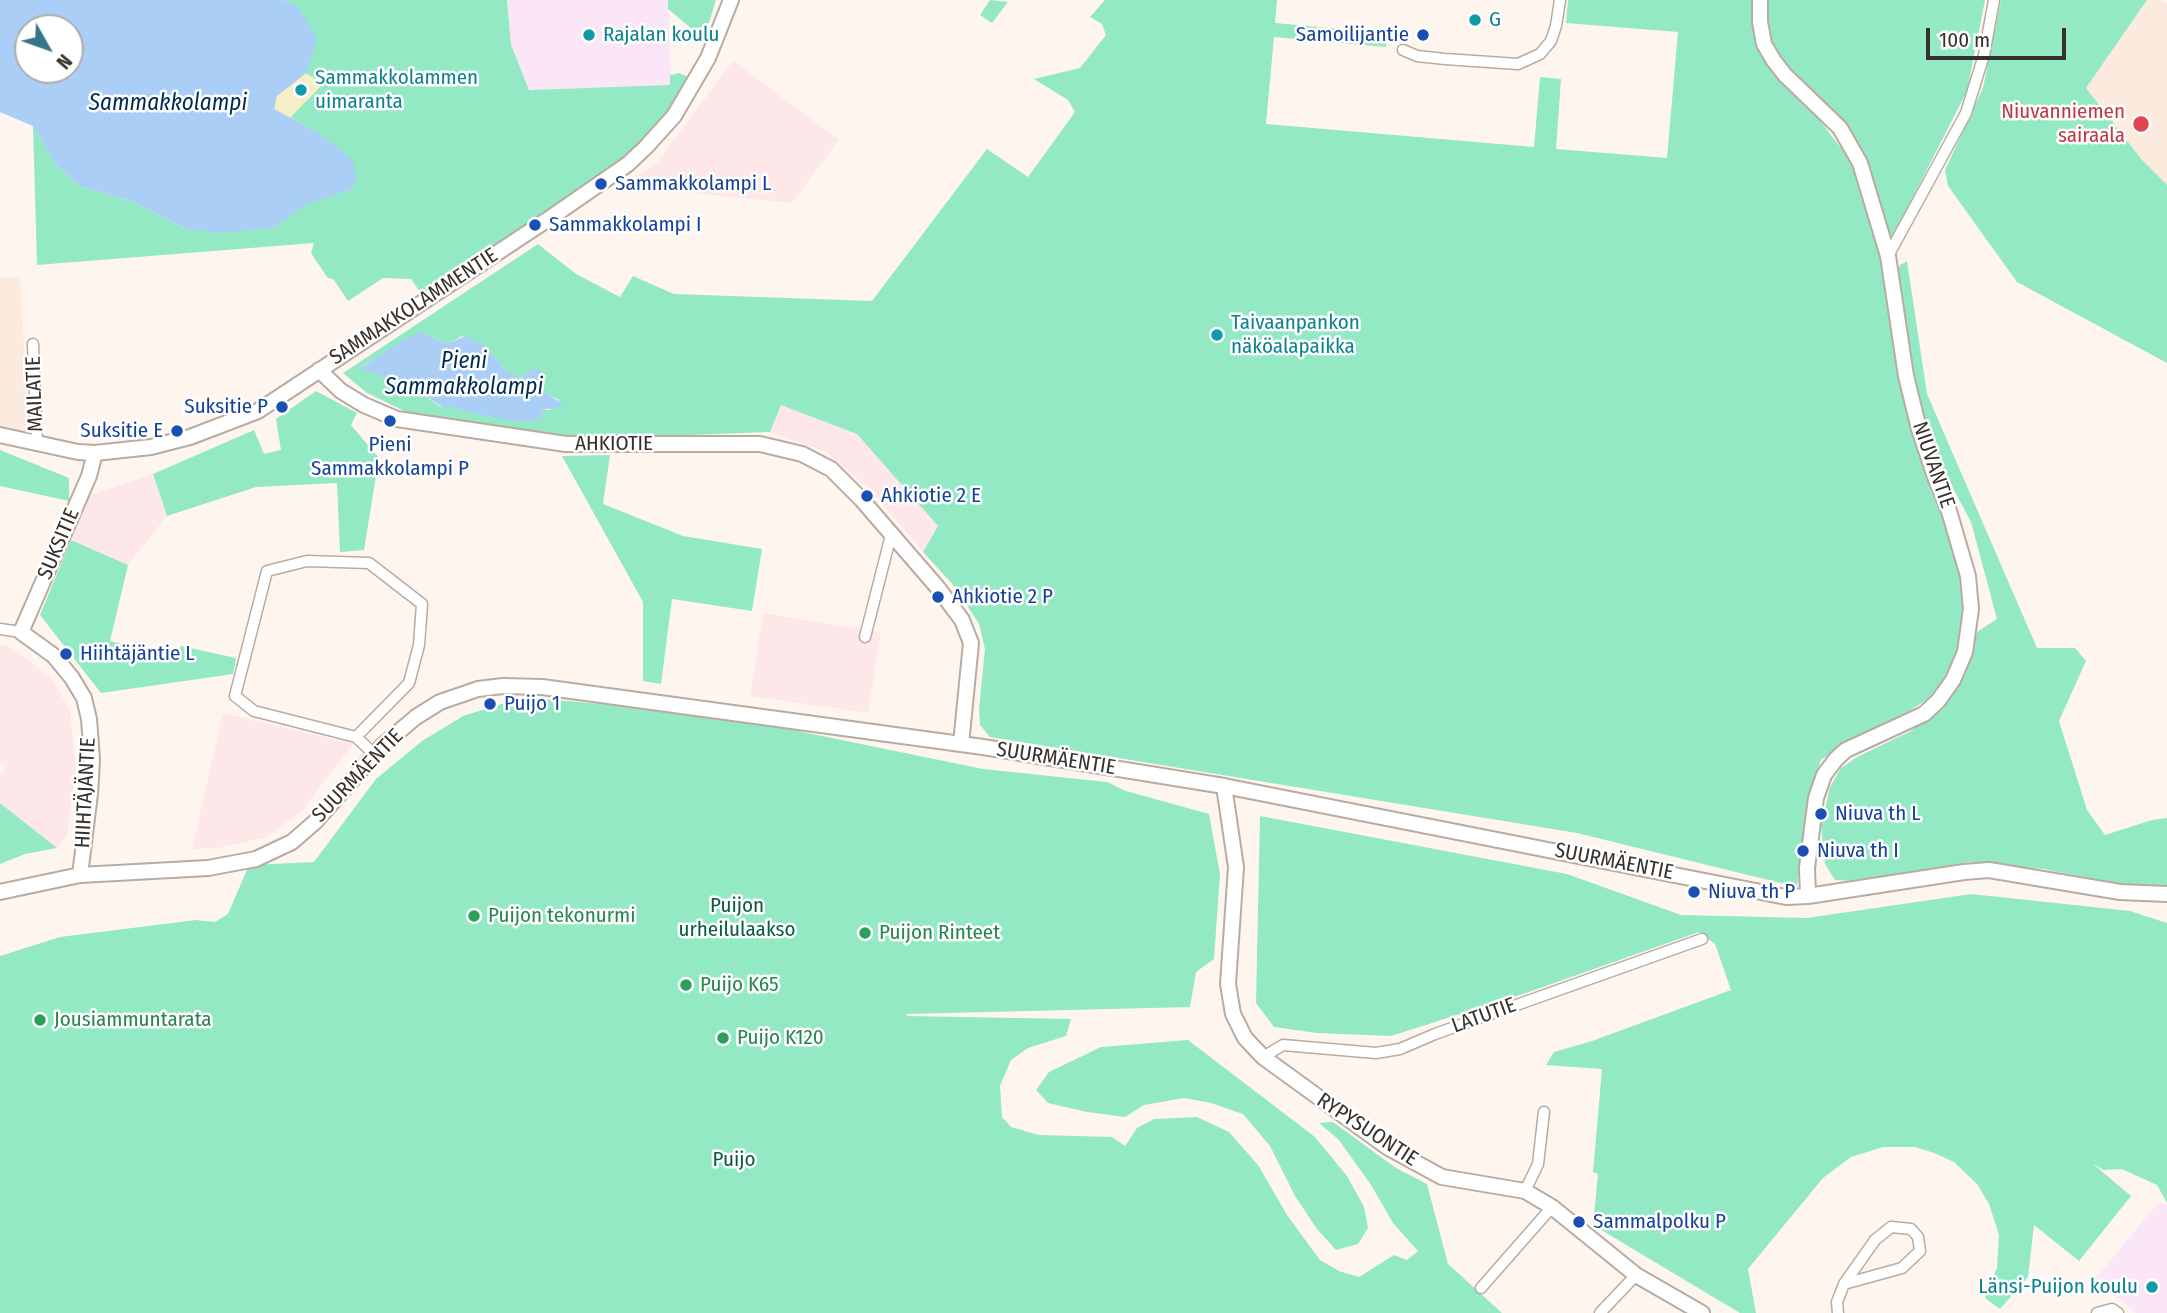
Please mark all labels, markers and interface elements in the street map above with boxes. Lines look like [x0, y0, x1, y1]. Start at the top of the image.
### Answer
place label: G [1489, 7, 1501, 33]
marker: G [1467, 12, 1483, 28]
north arrow [14, 14, 84, 84]
scale bar [1929, 14, 2069, 58]
place label: Rajalan koulu [603, 22, 720, 48]
place label: Samoilijantie [1296, 22, 1409, 48]
marker: Rajalan koulu [581, 27, 597, 43]
marker: Samoilijantie [1415, 27, 1431, 43]
text: 100 m [1939, 27, 1990, 53]
text: N [51, 50, 76, 73]
place label: Sammakkolammen uimaranta [315, 65, 478, 115]
marker: Sammakkolammen uimaranta [293, 82, 309, 98]
water label: Sammakkolampi [89, 90, 247, 118]
place label: Niuvanniemen sairaala [2001, 99, 2125, 149]
marker: Niuvanniemen sairaala [2131, 114, 2151, 134]
place label: Sammakkolampi L [615, 171, 771, 197]
marker: Sammakkolampi L [593, 176, 609, 192]
place label: Sammakkolampi I [549, 212, 702, 238]
marker: Sammakkolampi I [527, 217, 543, 233]
street label: SAMMAKKOLAMMENTIE [325, 243, 503, 371]
place label: Taivaanpankon näköalapaikka [1231, 310, 1360, 360]
marker: Taivaanpankon näköalapaikka [1209, 327, 1225, 343]
water label: Pieni Sammakkolampi [385, 348, 543, 402]
street label: MAILATIE [21, 356, 49, 432]
place label: Suksitie P [184, 394, 268, 420]
marker: Suksitie P [274, 399, 290, 415]
marker: Pieni Sammakkolampi P [382, 413, 398, 429]
place label: Suksitie E [80, 418, 163, 444]
street label: NIUVANTIE [1906, 418, 1960, 512]
marker: Suksitie E [169, 423, 185, 439]
street label: AHKIOTIE [575, 431, 653, 457]
place label: Pieni Sammakkolampi P [311, 432, 469, 482]
place label: Ahkiotie 2 E [881, 483, 981, 509]
marker: Ahkiotie 2 E [859, 488, 875, 504]
street label: SUKSITIE [33, 505, 85, 583]
place label: Ahkiotie 2 P [952, 584, 1053, 610]
marker: Ahkiotie 2 P [930, 589, 946, 605]
place label: Hiihtäjäntie L [80, 641, 195, 667]
marker: Hiihtäjäntie L [58, 646, 74, 662]
place label: Puijo 1 [504, 691, 560, 717]
marker: Puijo 1 [482, 696, 498, 712]
street label: SUURMÄENTIE [307, 724, 409, 828]
street label: HIIHTÄJÄNTIE [71, 737, 101, 849]
street label: SUURMÄENTIE [995, 737, 1117, 781]
place label: Niuva th L [1835, 801, 1920, 827]
marker: Niuva th L [1813, 806, 1829, 822]
street label: SUURMÄENTIE [1553, 838, 1675, 886]
place label: Niuva th I [1817, 838, 1899, 864]
marker: Niuva th I [1795, 843, 1811, 859]
place label: Niuva th P [1708, 879, 1795, 905]
marker: Niuva th P [1686, 884, 1702, 900]
park label: Puijon urheilulaakso [678, 893, 796, 943]
place label: Puijon tekonurmi [488, 903, 635, 929]
marker: Puijon tekonurmi [466, 908, 482, 924]
place label: Puijon Rinteet [879, 920, 1000, 946]
marker: Puijon Rinteet [857, 925, 873, 941]
place label: Puijo K65 [700, 972, 779, 998]
marker: Puijo K65 [678, 977, 694, 993]
street label: LATUTIE [1448, 993, 1520, 1039]
place label: Jousiammuntarata [54, 1007, 212, 1033]
marker: Jousiammuntarata [32, 1012, 48, 1028]
place label: Puijo K120 [737, 1025, 824, 1051]
marker: Puijo K120 [715, 1030, 731, 1046]
street label: RYPYSUONTIE [1312, 1088, 1422, 1172]
park label: Puijo [712, 1147, 756, 1173]
place label: Sammalpolku P [1593, 1209, 1726, 1235]
marker: Sammalpolku P [1571, 1214, 1587, 1230]
place label: Länsi-Puijon koulu [1978, 1274, 2138, 1300]
marker: Länsi-Puijon koulu [2144, 1279, 2160, 1295]

